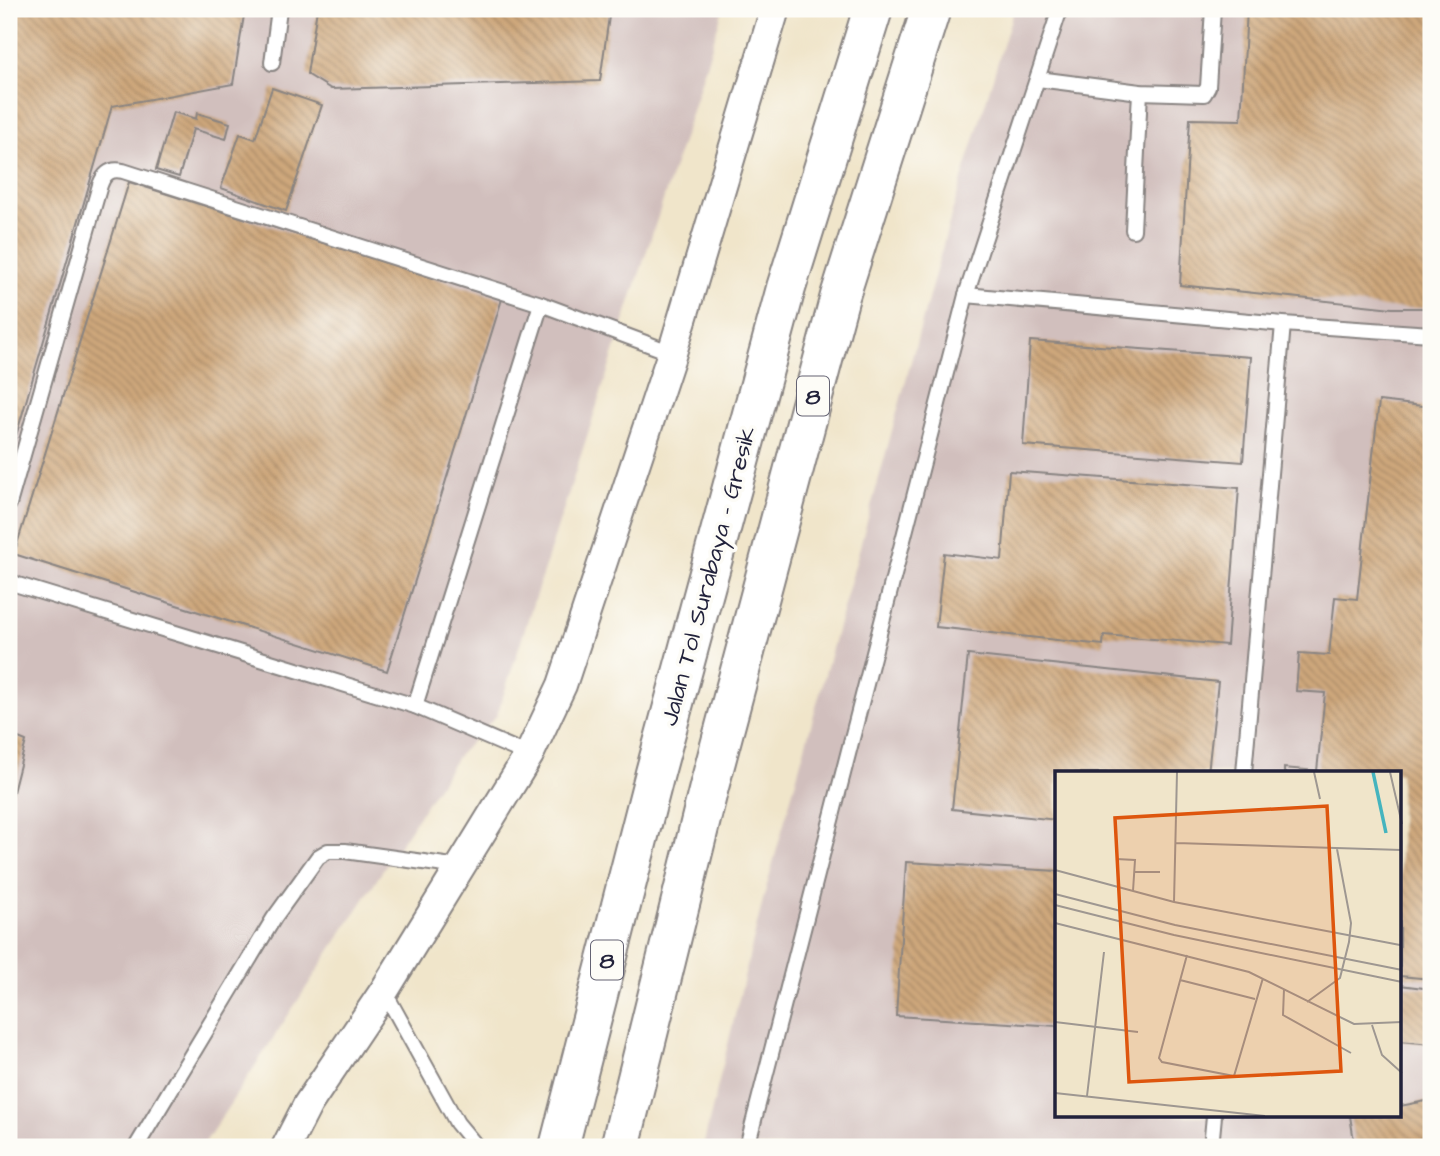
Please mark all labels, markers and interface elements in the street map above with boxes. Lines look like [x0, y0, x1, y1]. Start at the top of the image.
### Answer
road number: 8 [797, 376, 829, 416]
street label: Jalan Tol Surabaya - Gresik [653, 423, 766, 730]
inset map [1055, 771, 1402, 1118]
road number: 8 [591, 940, 623, 979]

